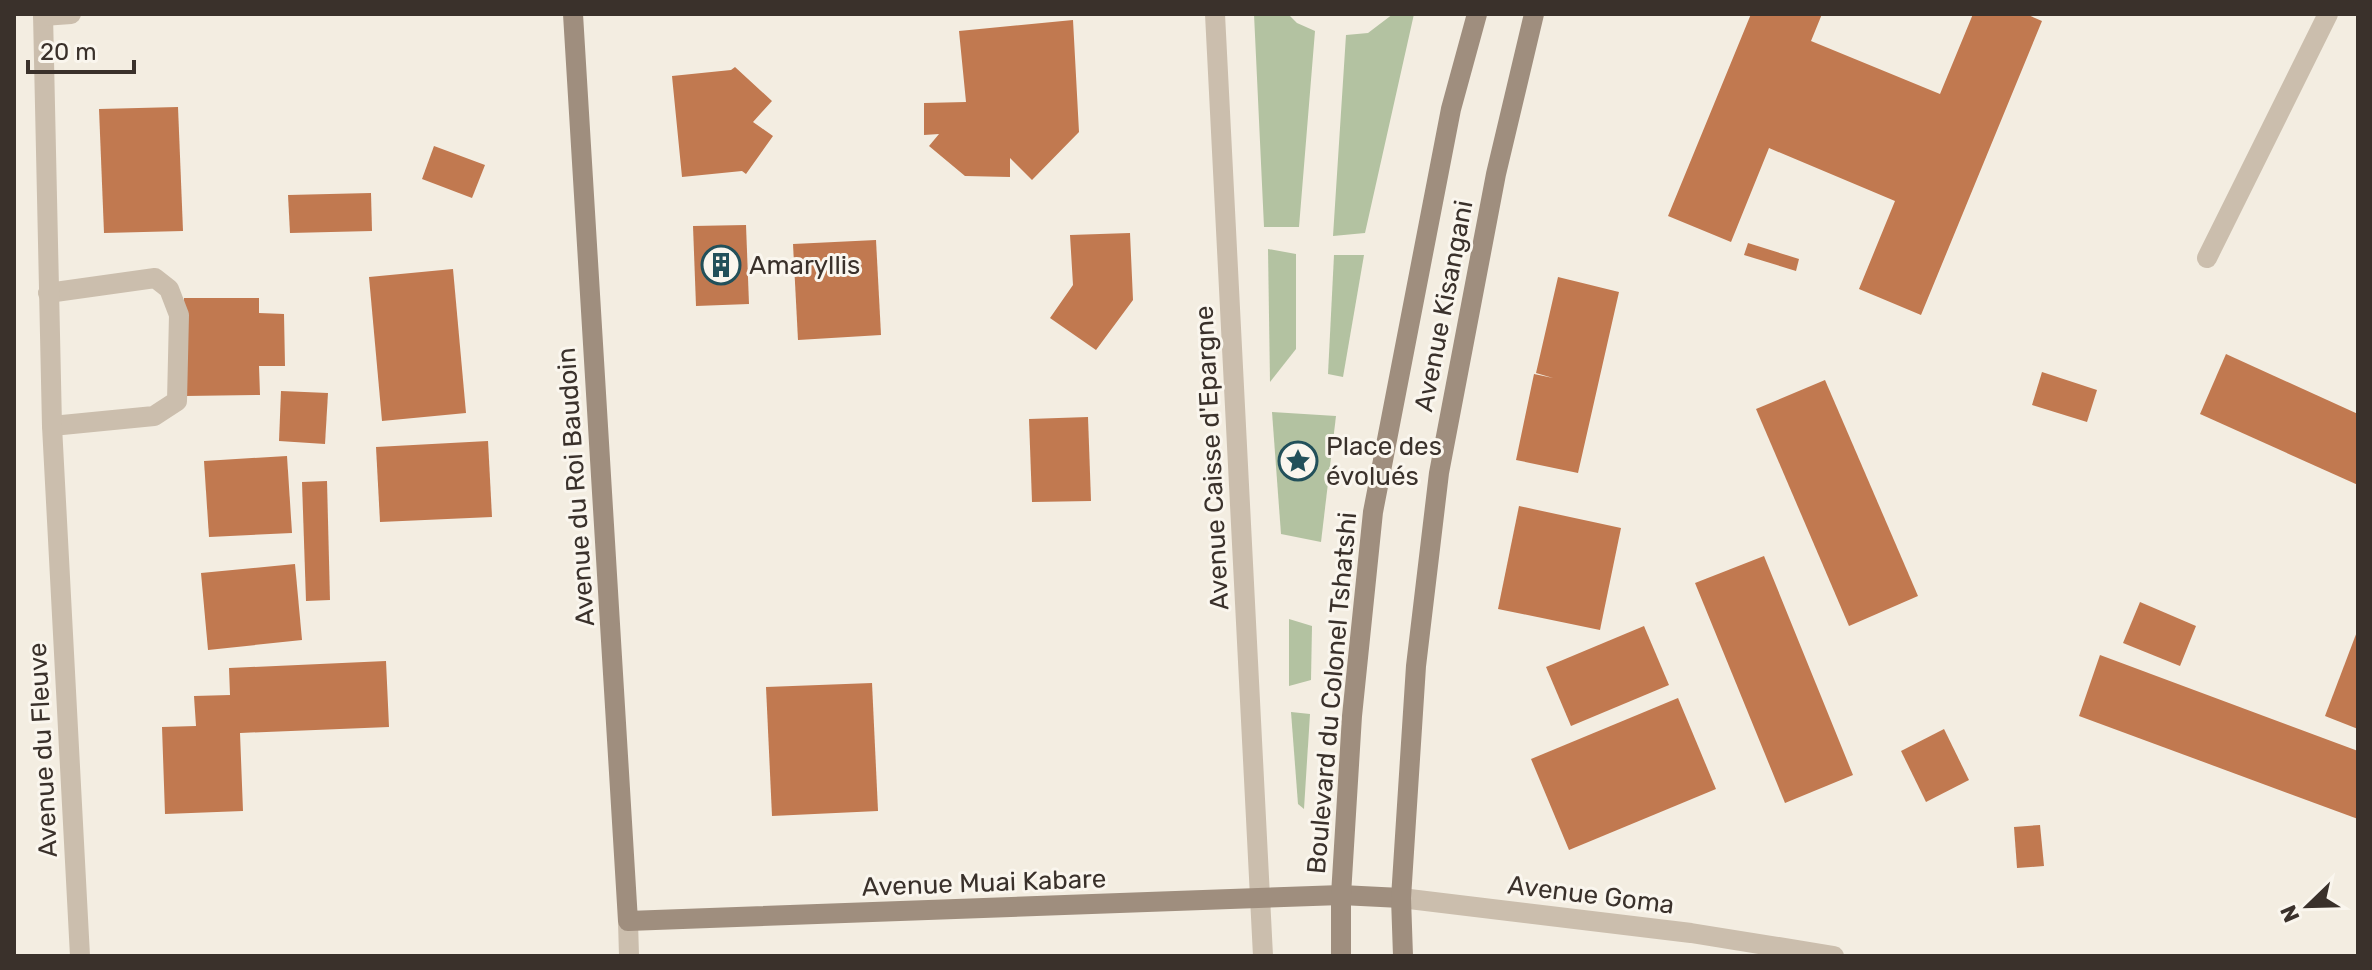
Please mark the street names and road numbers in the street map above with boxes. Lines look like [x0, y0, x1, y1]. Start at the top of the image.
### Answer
street label: Avenue Kisangani [1408, 198, 1480, 414]
street label: Avenue Caisse d'Epargne [1189, 305, 1235, 611]
street label: Avenue du Roi Baudoin [551, 347, 601, 627]
street label: Boulevard du Colonel Tshatshi [1301, 511, 1363, 875]
street label: Avenue du Fleuve [22, 642, 64, 858]
street label: Avenue Muai Kabare [861, 863, 1107, 903]
street label: Avenue Goma [1506, 869, 1676, 921]

